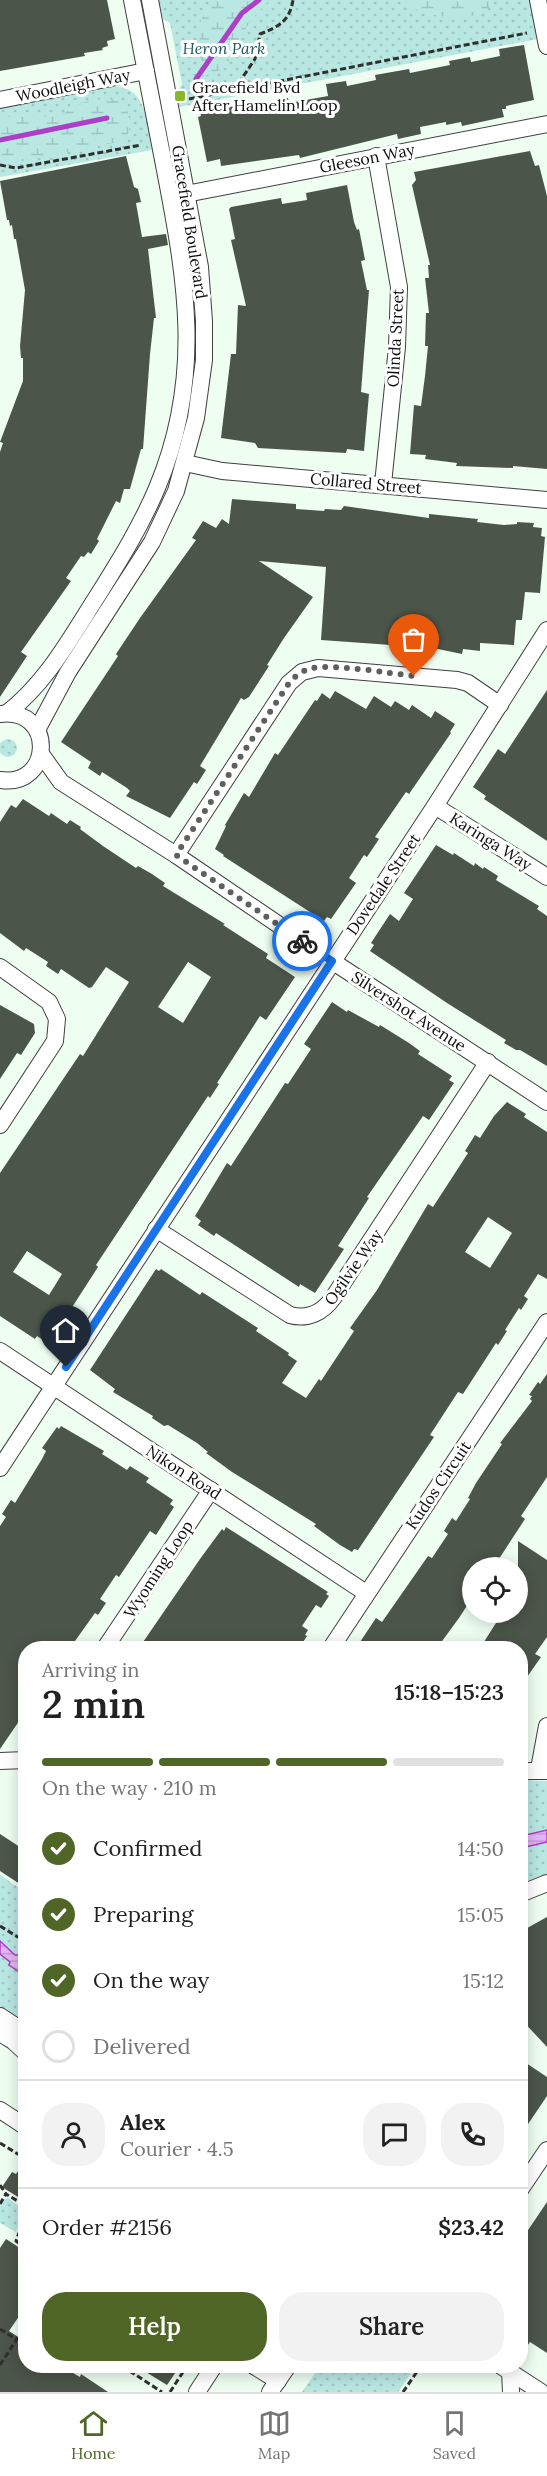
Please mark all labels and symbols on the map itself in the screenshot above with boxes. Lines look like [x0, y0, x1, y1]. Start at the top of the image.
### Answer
park label: Heron Park [183, 38, 265, 58]
street label: Woodleigh Way [14, 64, 132, 106]
place label: Gracefield Bvd After Hamelin Loop [191, 77, 338, 115]
marker: Gracefield Bvd After Hamelin Loop [173, 89, 187, 103]
street label: Gleeson Way [318, 139, 417, 177]
street label: Gracefield Boulevard [168, 144, 212, 301]
street label: Olinda Street [382, 287, 408, 388]
street label: Collared Street [309, 468, 423, 498]
pin [388, 614, 439, 676]
street label: Karinga Way [446, 808, 536, 875]
street label: Dovedale Street [342, 829, 425, 939]
courier [272, 911, 332, 971]
street label: Silvershot Avenue [348, 967, 470, 1056]
street label: Ogilvie Way [320, 1225, 387, 1309]
pin [40, 1305, 91, 1367]
street label: Kudos Circuit [401, 1436, 475, 1533]
street label: Nikon Road [143, 1440, 226, 1504]
street label: Wyoming Loop [119, 1516, 197, 1622]

